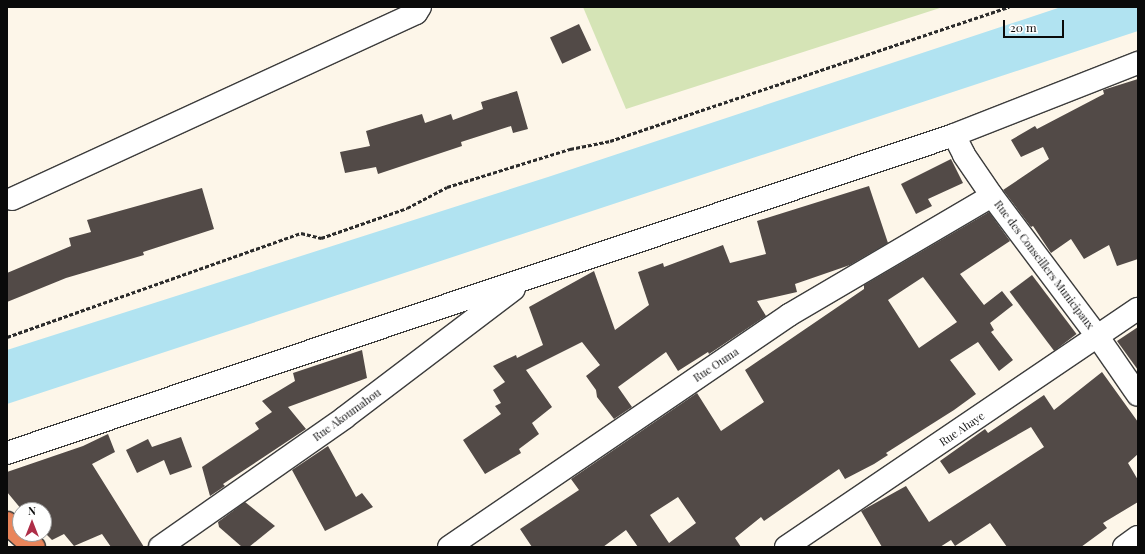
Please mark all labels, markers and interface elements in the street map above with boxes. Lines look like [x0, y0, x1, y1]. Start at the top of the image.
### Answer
scale bar [1005, 12, 1066, 38]
text: 20 m [1010, 19, 1037, 35]
street label: Rue des Conseillers Municipaux [991, 198, 1097, 332]
street label: Rue Ouma [691, 345, 741, 385]
street label: Rue Akoumahou [310, 386, 384, 444]
street label: Rue Ahaye [937, 409, 987, 449]
north arrow [12, 502, 52, 542]
text: N [28, 503, 36, 518]

